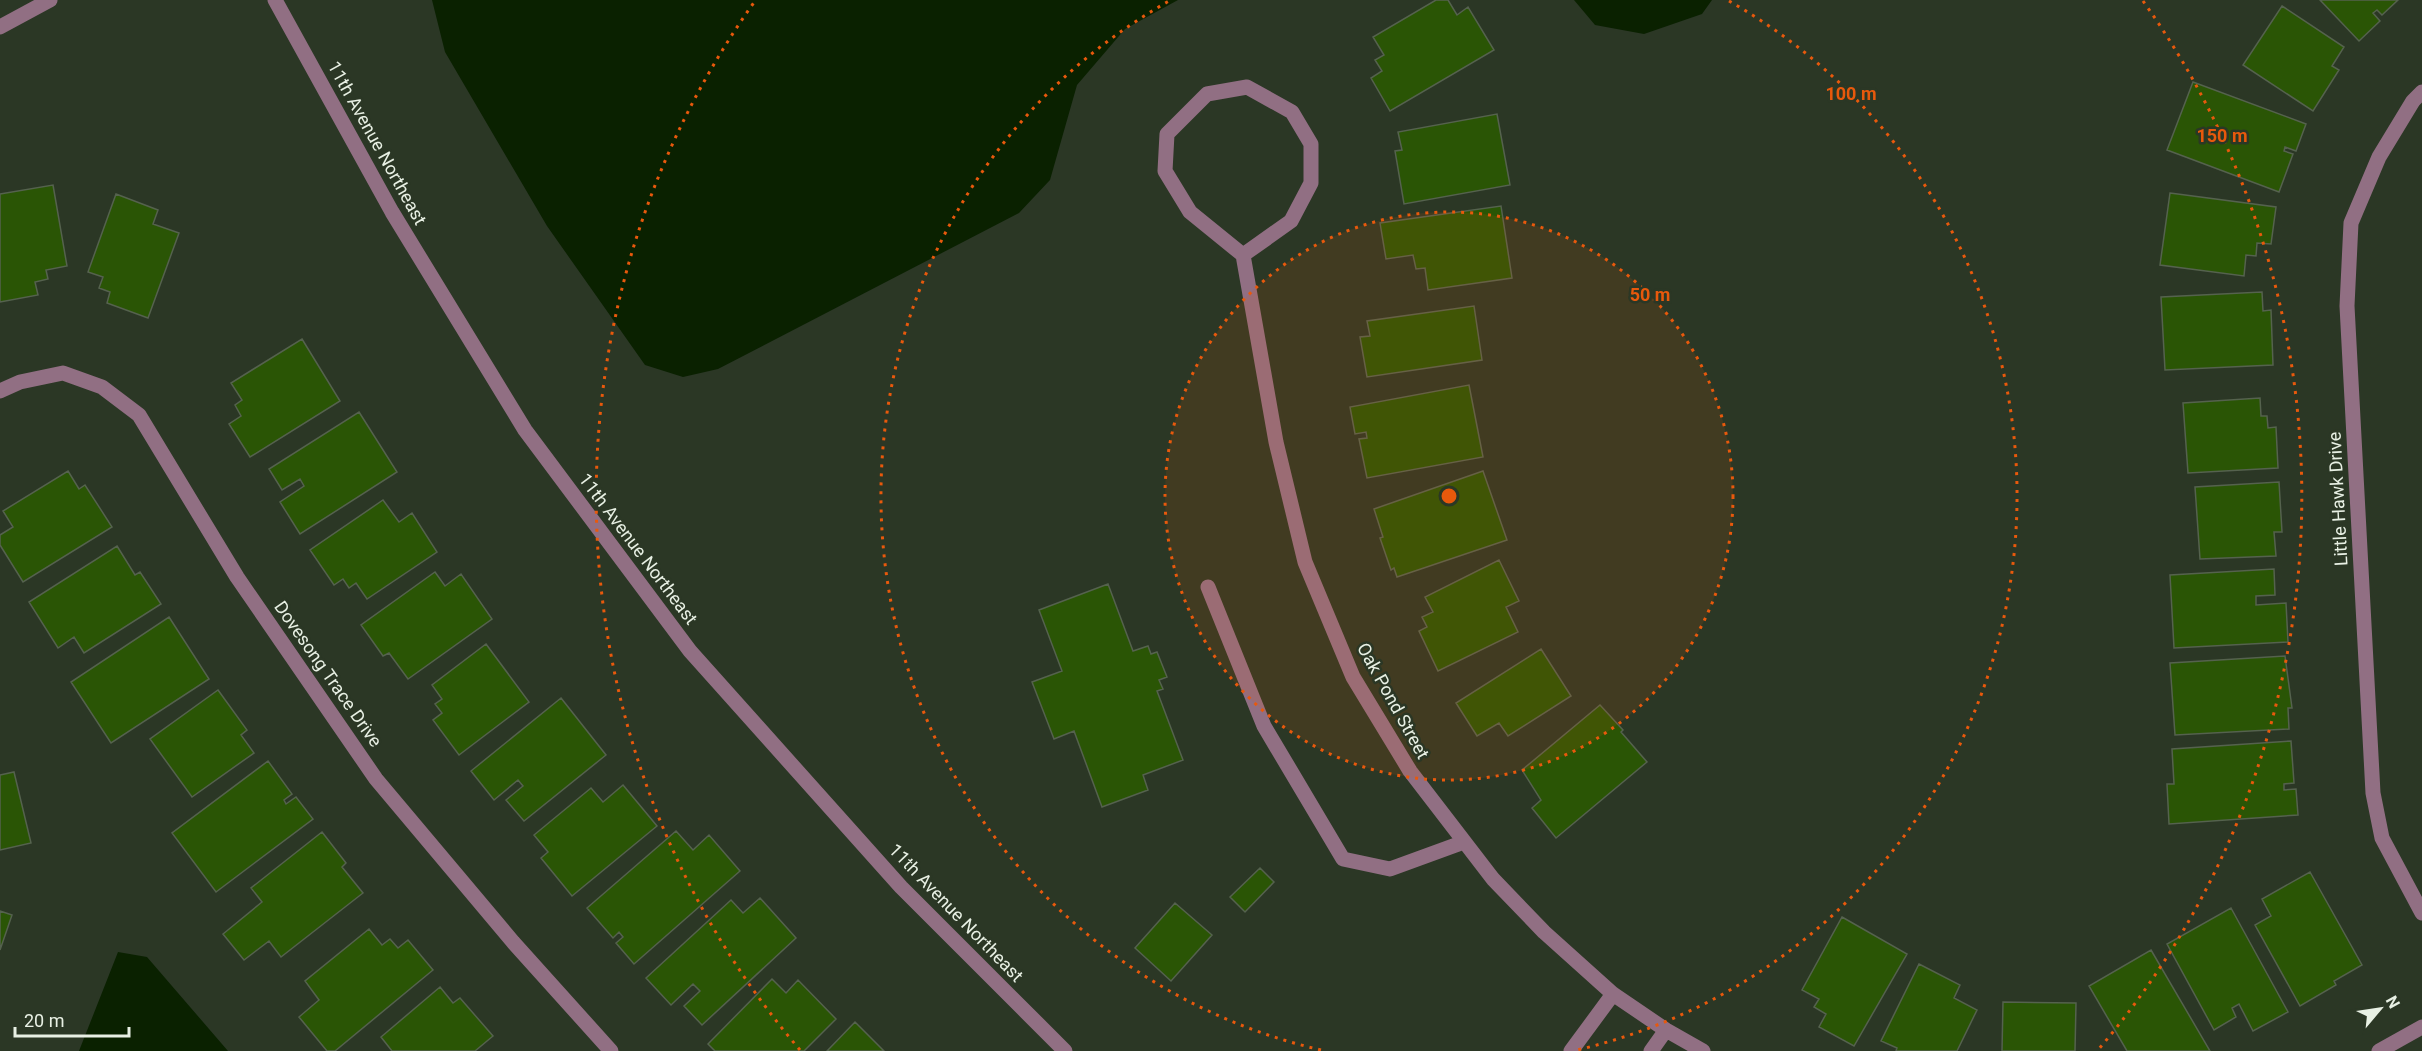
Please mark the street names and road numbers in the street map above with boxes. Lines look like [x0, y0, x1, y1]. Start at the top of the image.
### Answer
street label: 11th Avenue Northeast [324, 57, 431, 228]
street label: Little Hawk Drive [2323, 431, 2352, 567]
street label: 11th Avenue Northeast [575, 469, 702, 628]
street label: Dovesong Trace Drive [270, 597, 387, 751]
street label: Oak Pond Street [1353, 639, 1434, 762]
street label: 11th Avenue Northeast [885, 839, 1028, 986]

